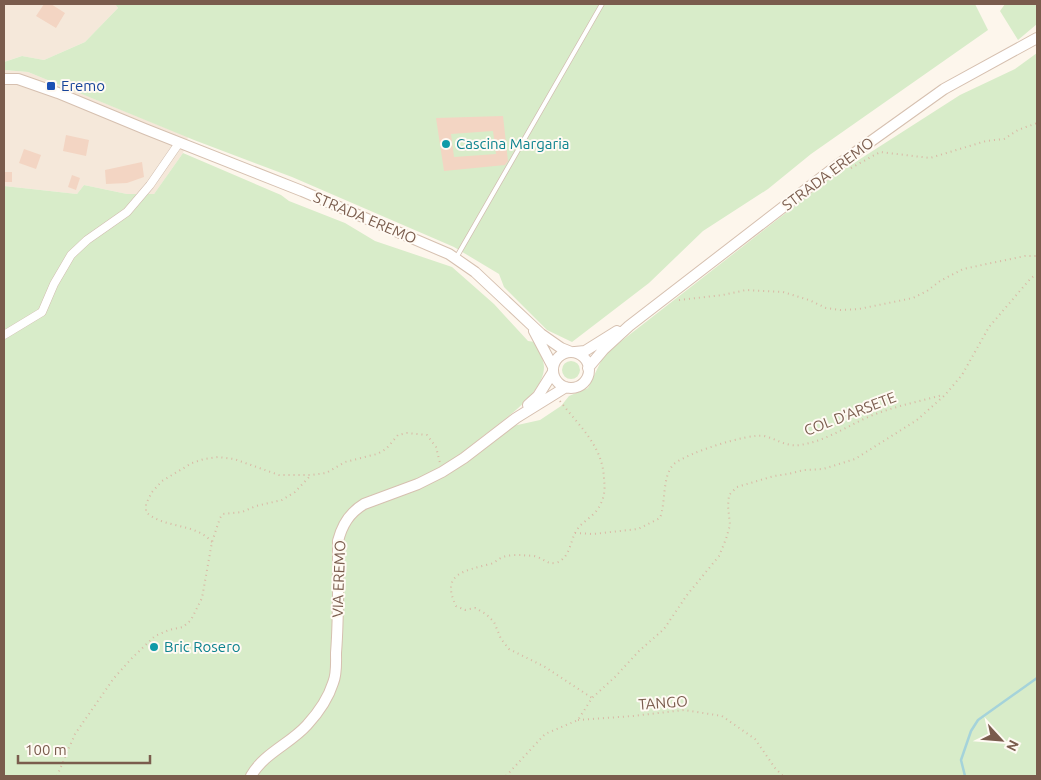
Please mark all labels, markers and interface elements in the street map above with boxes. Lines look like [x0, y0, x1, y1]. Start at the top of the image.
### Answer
place label: Eremo [61, 77, 105, 94]
marker: Eremo [45, 80, 57, 92]
street label: STRADA EREMO [779, 134, 877, 214]
place label: Cascina Margaria [456, 135, 570, 152]
marker: Cascina Margaria [440, 138, 452, 150]
street label: STRADA EREMO [311, 188, 419, 247]
street label: COL D'ARSETE [802, 388, 898, 439]
street label: VIA EREMO [329, 540, 348, 618]
place label: Bric Rosero [164, 638, 241, 655]
marker: Bric Rosero [148, 641, 160, 653]
street label: TANGO [638, 692, 688, 713]
north arrow [976, 715, 1026, 765]
scale bar [18, 732, 150, 764]
text: N [1003, 737, 1022, 754]
text: 100 m [25, 741, 67, 758]

